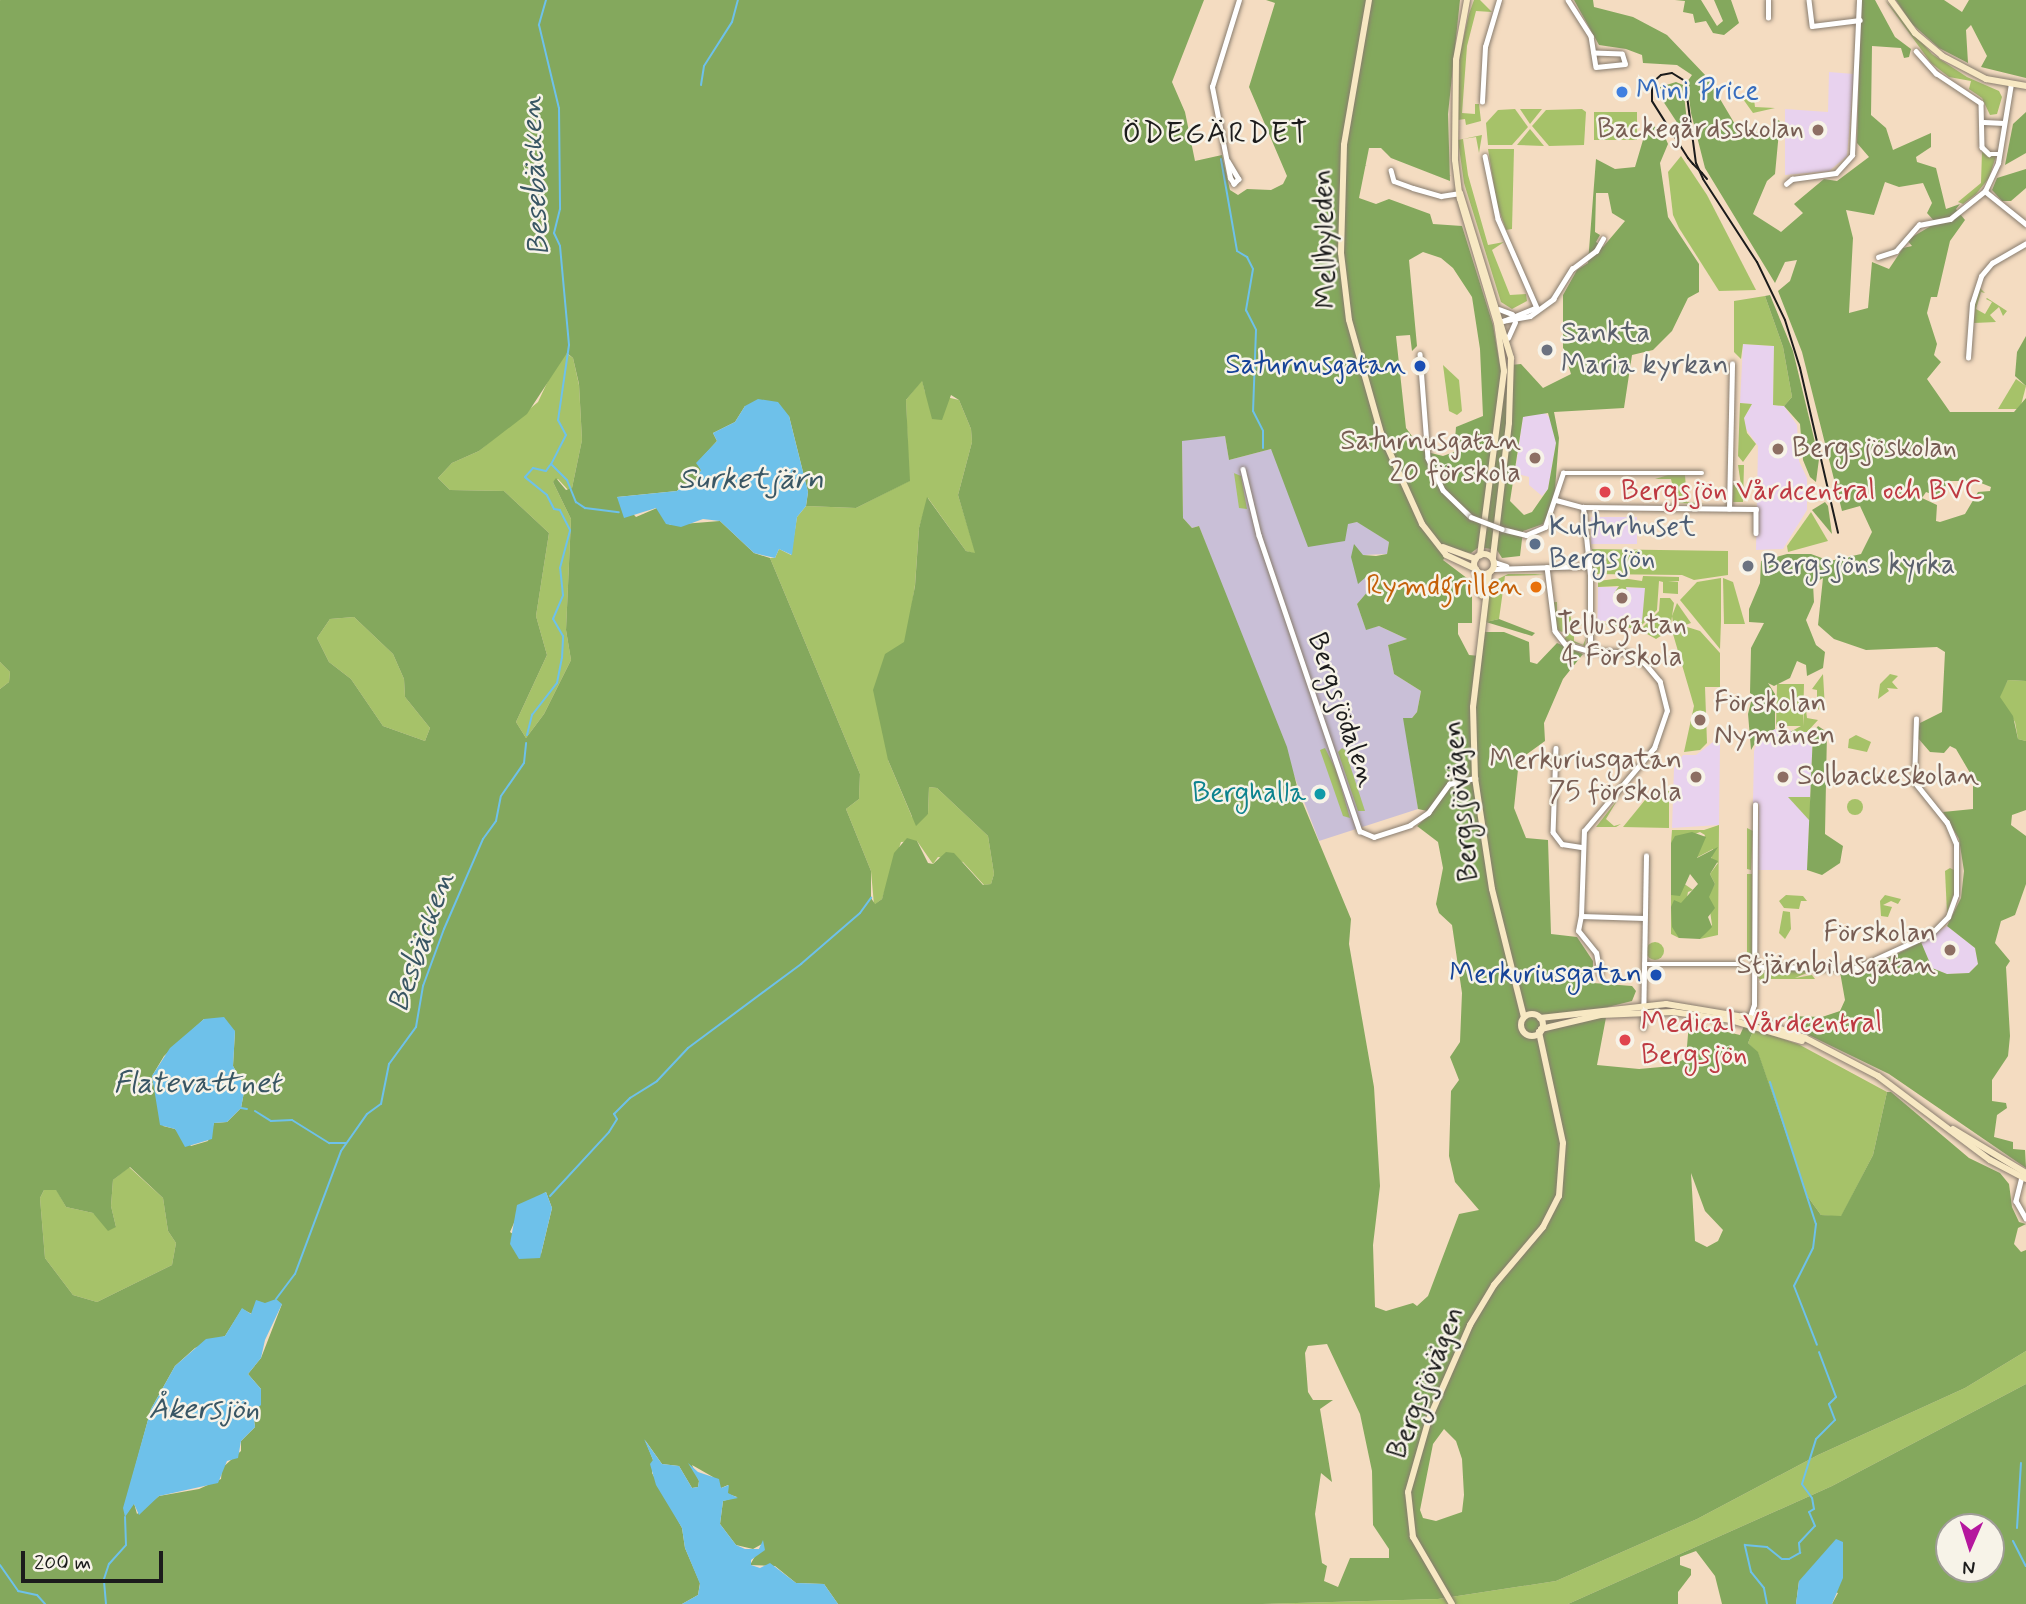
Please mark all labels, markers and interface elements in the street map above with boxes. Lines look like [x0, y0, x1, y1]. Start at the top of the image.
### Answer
place label: Mini Price [1636, 75, 1755, 109]
marker: Mini Price [1614, 84, 1630, 100]
water label: Besebäcken [514, 95, 558, 257]
place label: Backegårdsskolan [1597, 113, 1804, 147]
district label: ÖDEGÄRDET [1123, 116, 1309, 152]
marker: Backegårdsskolan [1810, 122, 1826, 138]
street label: Mellbyleden [1307, 169, 1345, 309]
place label: Sankta Maria kyrkan [1561, 317, 1728, 383]
marker: Sankta Maria kyrkan [1539, 342, 1555, 358]
place label: Saturnusgatan [1225, 349, 1406, 383]
marker: Saturnusgatan [1412, 358, 1428, 374]
place label: Saturnusgatan 20 förskola [1340, 425, 1521, 491]
place label: Bergsjöskolan [1792, 432, 1957, 466]
marker: Bergsjöskolan [1770, 441, 1786, 457]
marker: Saturnusgatan 20 förskola [1527, 450, 1543, 466]
water label: Surketjärn [678, 462, 824, 498]
place label: Bergsjön Vårdcentral och BVC [1621, 475, 1983, 509]
marker: Bergsjön Vårdcentral och BVC [1595, 482, 1615, 502]
place label: Kulturhuset Bergsjön [1549, 511, 1696, 577]
marker: Kulturhuset Bergsjön [1527, 536, 1543, 552]
place label: Bergsjöns kyrka [1762, 549, 1959, 583]
marker: Bergsjöns kyrka [1740, 558, 1756, 574]
place label: Rymdgrillen [1366, 570, 1522, 604]
marker: Rymdgrillen [1528, 579, 1544, 595]
marker: Tellusgatan 4 Förskola [1614, 590, 1630, 606]
place label: Tellusgatan 4 Förskola [1557, 609, 1687, 675]
street label: Bergsjödalen [1299, 629, 1383, 791]
place label: Förskolan Nymånen [1714, 687, 1835, 753]
marker: Förskolan Nymånen [1692, 712, 1708, 728]
street label: Bergsjövägen [1437, 719, 1487, 883]
place label: Merkuriusgatan 75 förskola [1489, 744, 1682, 810]
place label: Solbackeskolan [1797, 760, 1979, 794]
marker: Merkuriusgatan 75 förskola [1688, 769, 1704, 785]
marker: Solbackeskolan [1775, 769, 1791, 785]
place label: Berghalla [1192, 777, 1306, 811]
marker: Berghalla [1312, 786, 1328, 802]
water label: Besbäcken [381, 867, 463, 1017]
place label: Förskolan Stjärnbildsgatan [1736, 917, 1936, 983]
marker: Förskolan Stjärnbildsgatan [1942, 942, 1958, 958]
place label: Merkuriusgatan [1449, 958, 1642, 992]
marker: Merkuriusgatan [1648, 967, 1664, 983]
place label: Medical Vårdcentral Bergsjön [1641, 1007, 1882, 1073]
marker: Medical Vårdcentral Bergsjön [1615, 1030, 1635, 1050]
water label: Flatevattnet [113, 1066, 281, 1102]
street label: Bergsjövägen [1381, 1302, 1473, 1464]
water label: Åkersjön [149, 1392, 259, 1428]
north arrow [1935, 1513, 2005, 1583]
scale bar [24, 1538, 166, 1582]
text: 200 m [34, 1549, 91, 1577]
text: N [1962, 1555, 1976, 1580]

